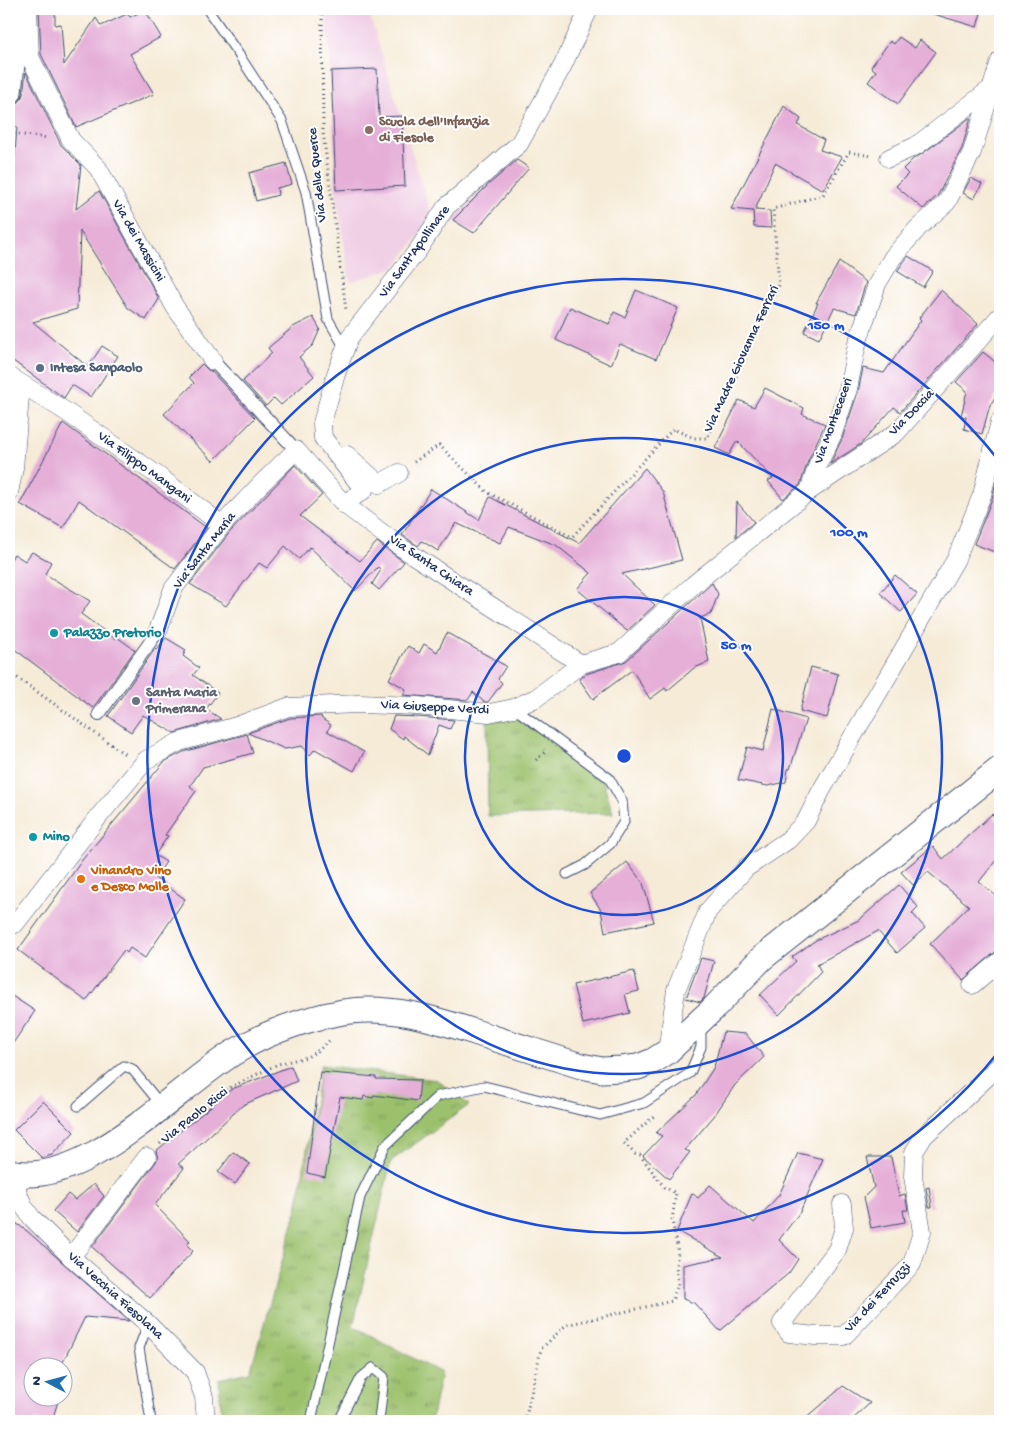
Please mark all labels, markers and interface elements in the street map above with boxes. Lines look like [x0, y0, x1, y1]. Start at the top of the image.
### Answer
place label: Scuola dell'Infanzia di Fiesole [379, 114, 490, 147]
marker: Scuola dell'Infanzia di Fiesole [363, 124, 375, 136]
street label: Via della Querce [305, 126, 332, 224]
street label: Via dei Massicini [107, 196, 168, 285]
street label: Via Sant'Apollinare [375, 202, 455, 302]
street label: Via Madre Giovanna Ferrari [700, 283, 784, 436]
text: 150 m [807, 317, 845, 335]
place label: Intesa Sanpaolo [50, 360, 143, 377]
marker: Intesa Sanpaolo [34, 362, 46, 374]
street label: Via Montececeri [810, 376, 857, 467]
street label: Via Doccia [885, 385, 939, 441]
street label: Via Filippo Mangani [93, 428, 194, 508]
street label: Via Santa Maria [169, 508, 241, 594]
text: 100 m [829, 524, 868, 542]
street label: Via Santa Chiara [385, 531, 478, 601]
place label: Palazzo Pretorio [63, 625, 162, 642]
marker: Palazzo Pretorio [48, 627, 60, 639]
text: 50 m [721, 637, 752, 655]
place label: Santa Maria Primerana [145, 685, 218, 718]
marker: Santa Maria Primerana [130, 695, 142, 707]
street label: Via Giuseppe Verdi [379, 697, 490, 719]
centre of rings [615, 747, 633, 765]
place label: Mino [43, 829, 70, 846]
marker: Mino [27, 831, 39, 843]
place label: Vinandro Vino e Desco Molle [90, 863, 172, 896]
marker: Vinandro Vino e Desco Molle [75, 873, 87, 885]
street label: Via Paolo Ricci [157, 1084, 232, 1149]
street label: Via Vecchia Fiesolana [63, 1248, 167, 1344]
street label: Via dei Ferruzzi [840, 1259, 915, 1337]
north arrow [22, 1358, 72, 1408]
text: N [29, 1375, 46, 1386]

